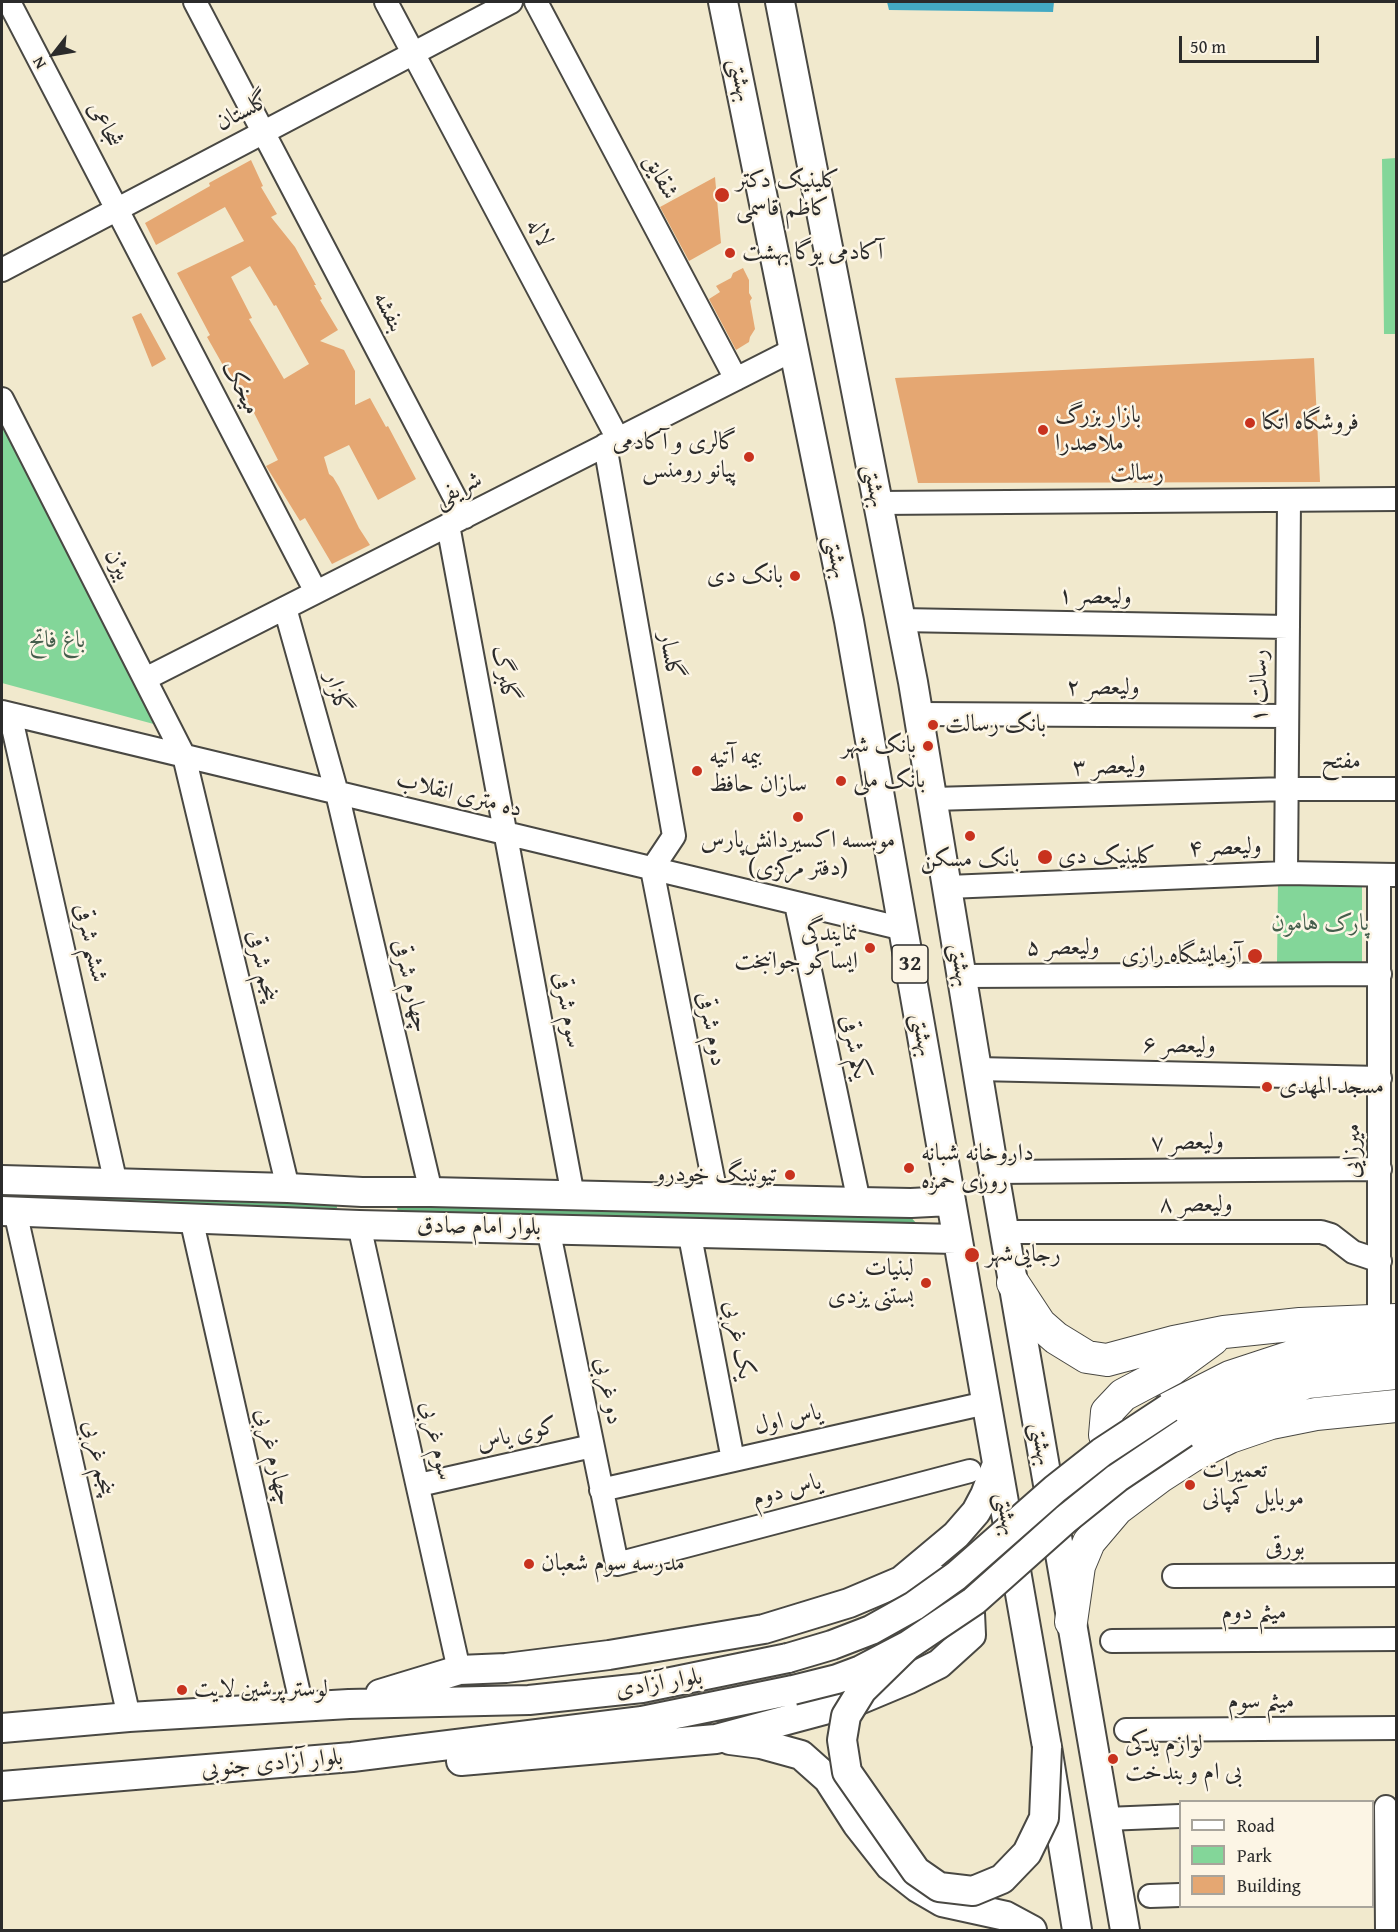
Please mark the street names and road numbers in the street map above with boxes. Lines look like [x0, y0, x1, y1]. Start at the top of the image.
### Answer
street label: بهشتى [721, 56, 759, 104]
street label: گلستان [211, 86, 275, 138]
street label: شجاعی [80, 97, 128, 153]
street label: شقایق [636, 149, 684, 205]
street label: لاله [520, 214, 558, 252]
street label: بنفشه [365, 287, 411, 337]
street label: میخک [214, 356, 266, 420]
street label: رسالت [1110, 460, 1164, 488]
street label: بهشتی [856, 462, 892, 510]
street label: شریفی [429, 466, 487, 514]
street label: بهشتى [818, 533, 854, 581]
street label: بیژن [97, 544, 137, 586]
street label: ولیعصر ۱ [1058, 582, 1132, 612]
street label: گلسار [652, 630, 688, 682]
street label: گلبرگ [484, 643, 524, 705]
street label: رسالت ۱ [1246, 649, 1274, 723]
street label: گلزار [317, 669, 357, 717]
street label: ولیعصر ۲ [1066, 674, 1140, 702]
street label: مفتح [1321, 748, 1361, 776]
street label: ولیعصر ۳ [1072, 751, 1146, 783]
street label: ده متری انقلاب [393, 765, 525, 825]
street label: ولیعصر ۴ [1188, 832, 1262, 864]
street label: ششم شرقی [67, 901, 113, 985]
street label: پنجم شرقی [240, 927, 284, 1005]
street label: ولیعصر ۵ [1026, 934, 1100, 962]
street label: چهارم شرقی [385, 937, 435, 1035]
street label: بهشتی [942, 941, 978, 989]
road number: 32 [892, 945, 928, 983]
street label: سوم شرقی [546, 970, 588, 1050]
street label: دوم شرقی [690, 989, 732, 1069]
street label: بهشتى [904, 1011, 940, 1059]
street label: یکم شرقی [833, 1012, 875, 1082]
street label: ولیعصر ۶ [1142, 1031, 1216, 1061]
street label: میرزایی [1338, 1123, 1368, 1179]
street label: ولیعصر ۷ [1150, 1128, 1224, 1158]
street label: ولیعصر ۸ [1159, 1191, 1233, 1219]
street label: بلوار امام صادق [417, 1212, 541, 1242]
street label: یک غربی [716, 1298, 760, 1382]
street label: دو غربی [587, 1355, 629, 1427]
street label: یاس اول [751, 1398, 825, 1442]
street label: سوم غربی [413, 1399, 459, 1483]
street label: چهارم غربی [248, 1406, 298, 1508]
street label: کوی یاس [474, 1412, 560, 1458]
street label: پنجم غربی [75, 1417, 121, 1499]
street label: بهشتی [1023, 1420, 1059, 1468]
street label: یاس دوم [749, 1468, 825, 1514]
street label: بهشتى [988, 1490, 1024, 1538]
street label: بورقی [1265, 1534, 1305, 1562]
street label: میثم دوم [1221, 1599, 1287, 1627]
street label: بلوار آزادی [614, 1663, 704, 1705]
street label: میثم سوم [1228, 1688, 1294, 1716]
street label: بلوار آزادی جنوبی [200, 1743, 344, 1785]

